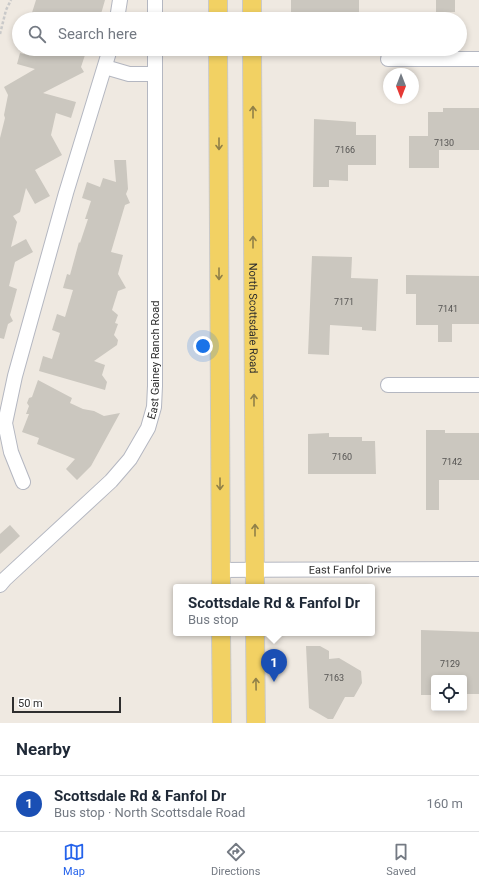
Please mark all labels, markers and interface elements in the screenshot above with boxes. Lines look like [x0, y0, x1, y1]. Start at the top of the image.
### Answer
search box [12, 12, 467, 56]
icon: search [26, 23, 48, 45]
text: Search here [58, 25, 137, 43]
north arrow [383, 68, 419, 104]
one-way arrow [249, 106, 257, 119]
one-way arrow [215, 137, 223, 150]
house number: 7130 [434, 138, 454, 148]
house number: 7166 [335, 145, 355, 155]
one-way arrow [249, 236, 257, 249]
street label: North Scottsdale Road [246, 263, 260, 373]
one-way arrow [215, 267, 223, 280]
house number: 7171 [334, 297, 354, 307]
street label: East Gainey Ranch Road [145, 300, 162, 421]
house number: 7141 [438, 304, 458, 314]
your location [193, 336, 213, 356]
one-way arrow [250, 394, 258, 407]
house number: 7160 [332, 452, 352, 462]
house number: 7142 [442, 457, 462, 467]
one-way arrow [216, 477, 224, 490]
one-way arrow [251, 524, 259, 537]
street label: East Fanfol Drive [309, 563, 391, 577]
popup [173, 584, 375, 636]
text: Scottsdale Rd & Fanfol Dr [188, 594, 360, 612]
text: Bus stop [188, 612, 239, 627]
pin: 1 [261, 649, 287, 682]
house number: 7129 [440, 659, 460, 669]
house number: 7163 [324, 673, 344, 683]
map controls [431, 675, 467, 711]
button: locate [431, 675, 467, 711]
one-way arrow [252, 678, 260, 691]
scale bar [12, 695, 121, 714]
text: 50 m [18, 697, 43, 710]
text: Nearby [16, 739, 71, 759]
text: Scottsdale Rd & Fanfol Dr [54, 787, 226, 805]
text: 1 [25, 796, 33, 811]
text: 160 m [426, 796, 463, 811]
text: Bus stop · North Scottsdale Road [54, 805, 245, 820]
tab: Map [63, 841, 85, 878]
tab: Directions [211, 841, 260, 878]
tab: Saved [386, 841, 416, 878]

